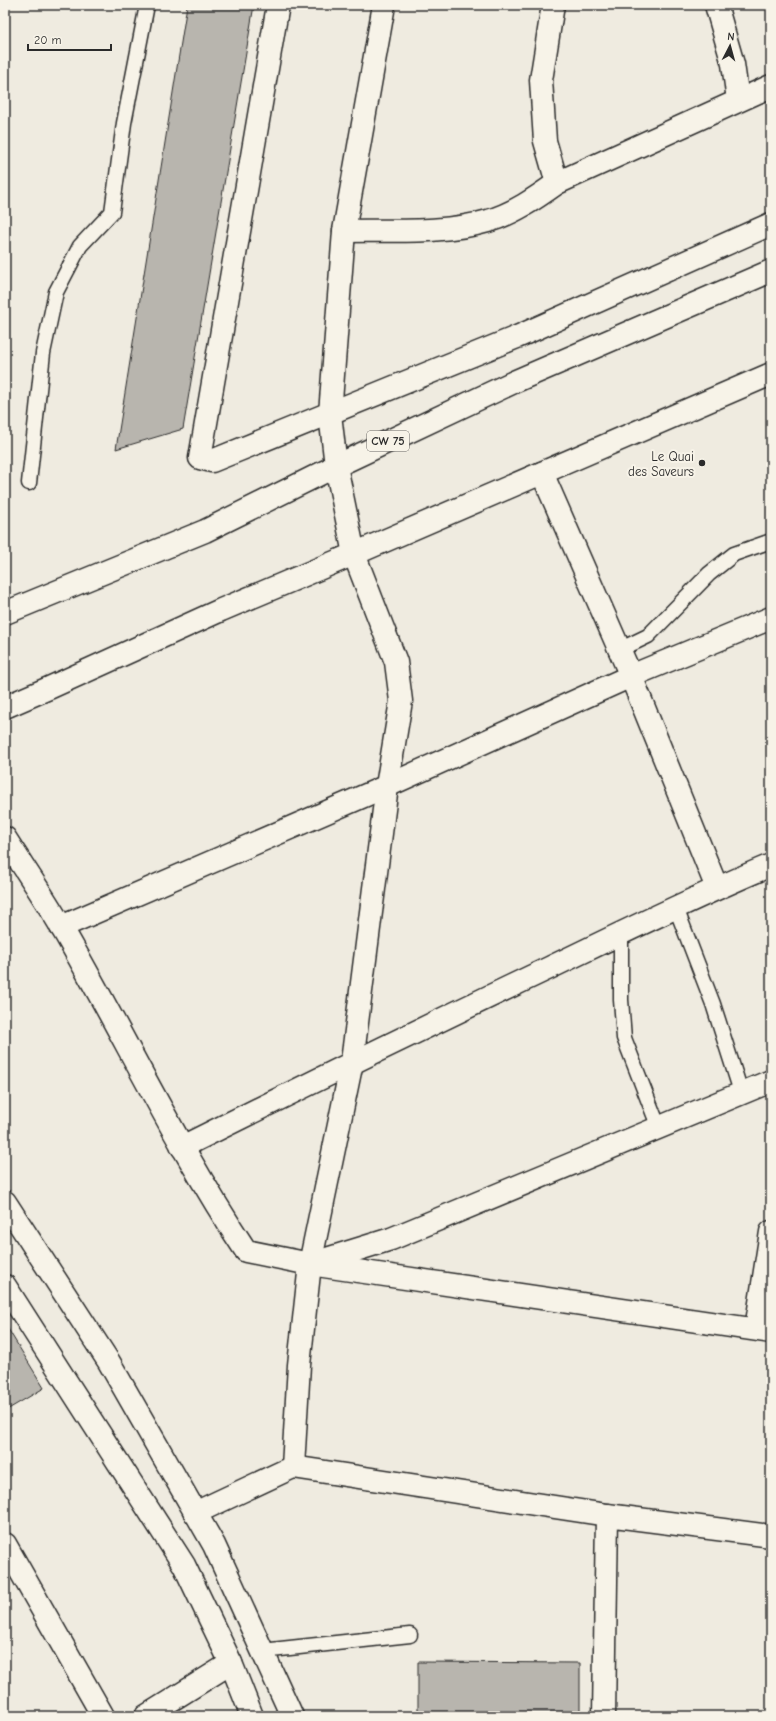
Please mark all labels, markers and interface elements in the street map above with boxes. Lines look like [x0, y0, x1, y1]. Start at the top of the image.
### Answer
scale bar [28, 26, 111, 52]
north arrow [710, 26, 750, 66]
text: N [727, 30, 735, 43]
text: 20 m [34, 33, 62, 47]
road number: CW 75 [367, 431, 409, 451]
place label: Le Quai des Saveurs [628, 449, 694, 479]
marker: Le Quai des Saveurs [697, 458, 707, 468]

